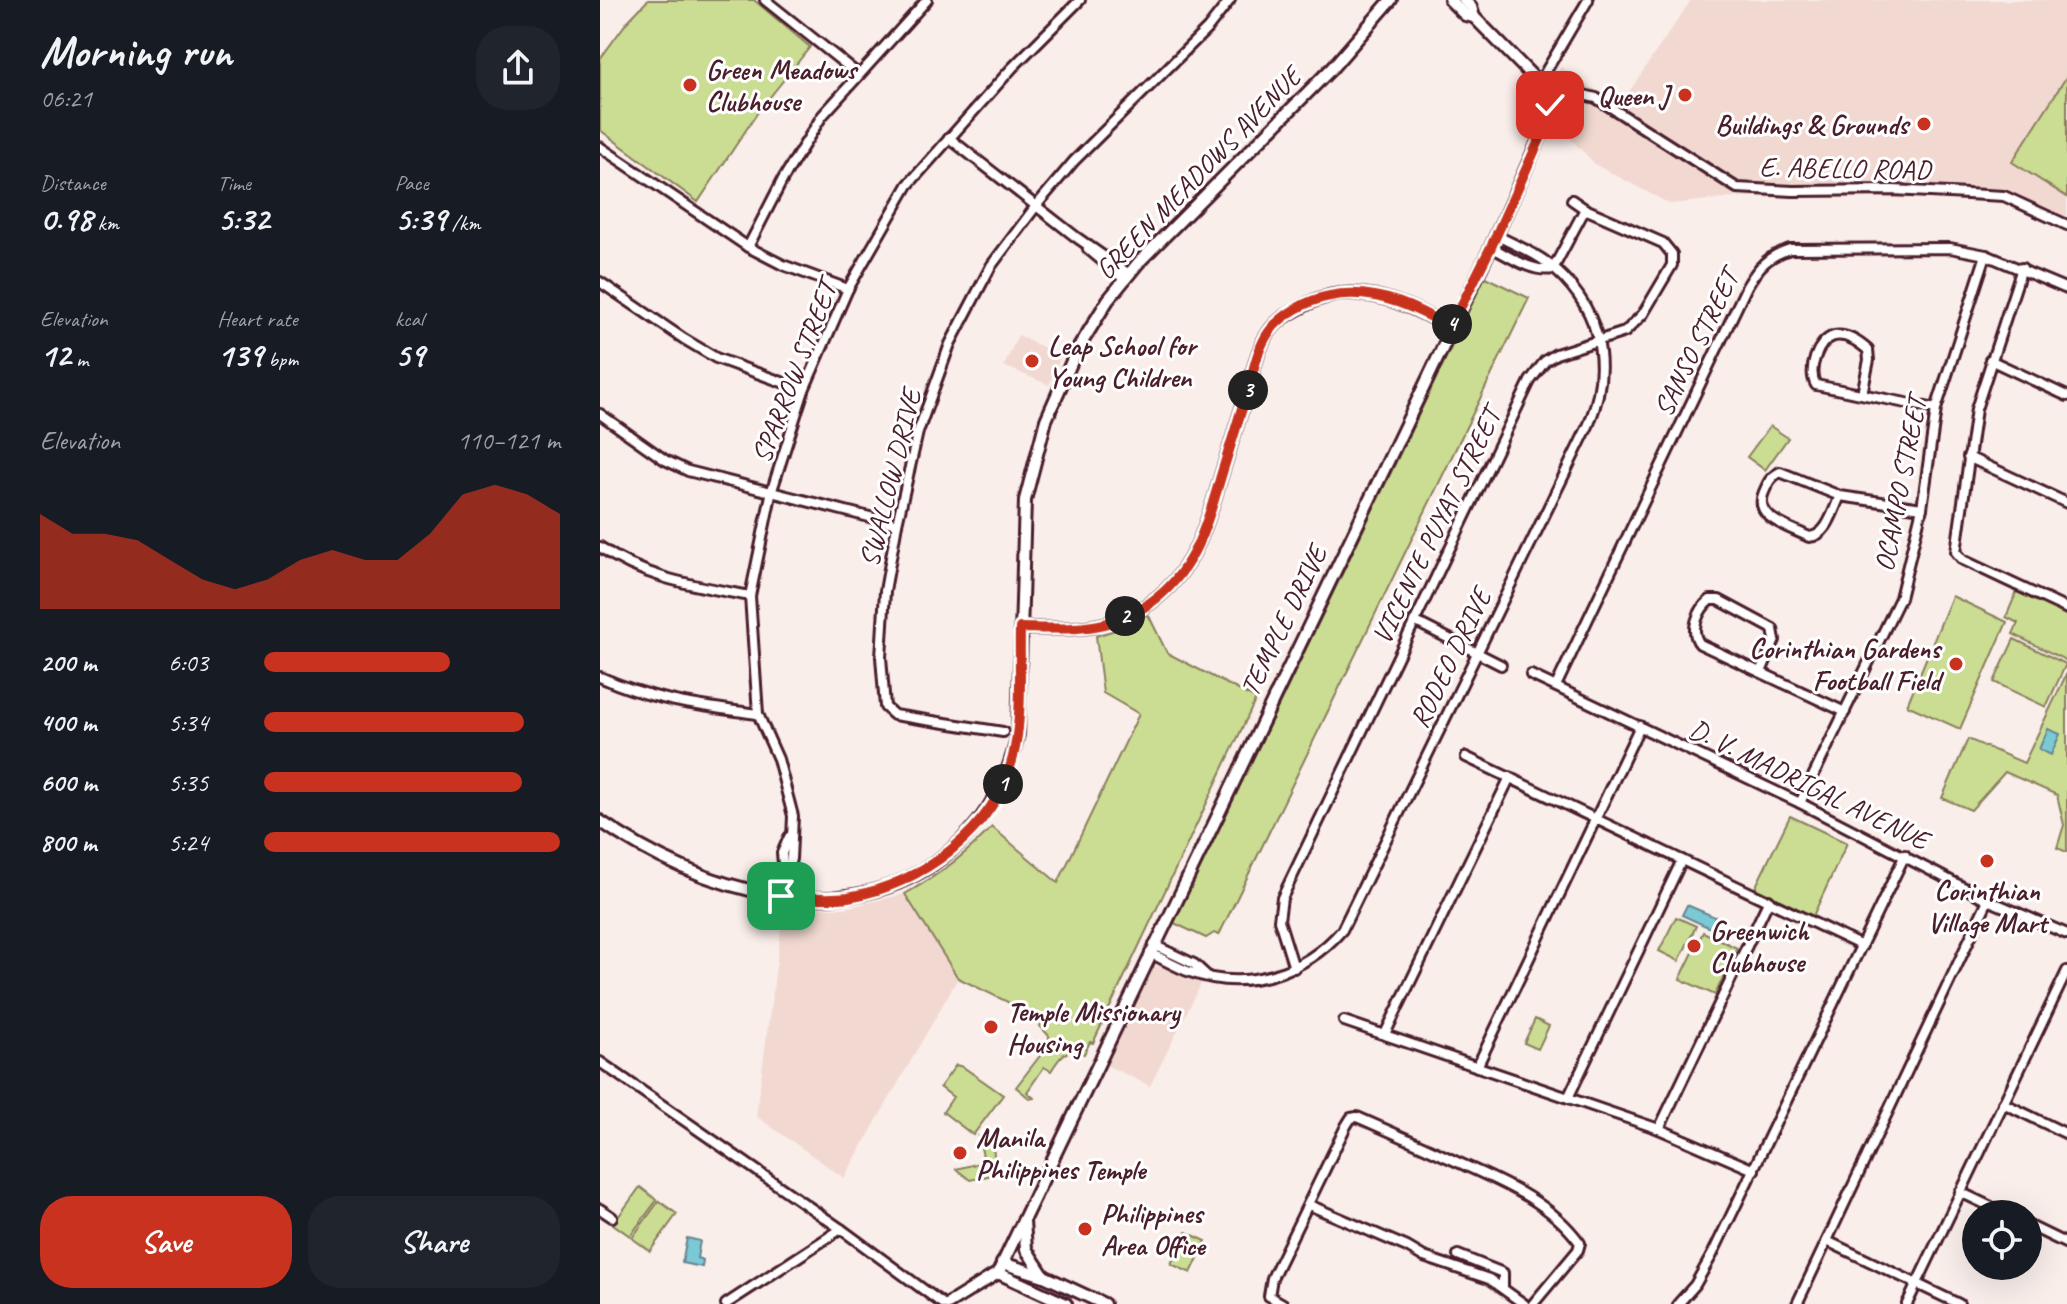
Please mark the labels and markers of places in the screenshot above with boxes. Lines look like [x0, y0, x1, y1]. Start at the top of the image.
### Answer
place label: Green Meadows Clubhouse [706, 52, 859, 119]
pin [1516, 71, 1584, 139]
marker: Green Meadows Clubhouse [681, 76, 699, 94]
place label: Queen J [1598, 78, 1673, 113]
marker: Queen J [1676, 86, 1694, 104]
place label: Buildings & Grounds [1715, 107, 1911, 142]
marker: Buildings & Grounds [1915, 115, 1933, 133]
pin: 4 [1432, 304, 1472, 344]
place label: Leap School for Young Children [1048, 328, 1199, 395]
marker: Leap School for Young Children [1023, 352, 1041, 370]
pin: 3 [1228, 370, 1268, 410]
pin: 2 [1105, 596, 1145, 636]
place label: Corinthian Gardens Football Field [1749, 631, 1945, 698]
marker: Corinthian Gardens Football Field [1947, 655, 1965, 673]
pin: 1 [983, 764, 1023, 804]
marker: Corinthian Village Mart [1978, 852, 1996, 870]
pin [747, 862, 815, 930]
place label: Corinthian Village Mart [1927, 873, 2050, 940]
place label: Greenwich Clubhouse [1710, 913, 1810, 980]
marker: Greenwich Clubhouse [1685, 937, 1703, 955]
place label: Temple Missionary Housing [1007, 994, 1182, 1061]
marker: Temple Missionary Housing [982, 1018, 1000, 1036]
place label: Manila Philippines Temple [976, 1120, 1148, 1187]
marker: Manila Philippines Temple [951, 1144, 969, 1162]
place label: Philippines Area Office [1101, 1196, 1207, 1263]
marker: Philippines Area Office [1076, 1220, 1094, 1238]

